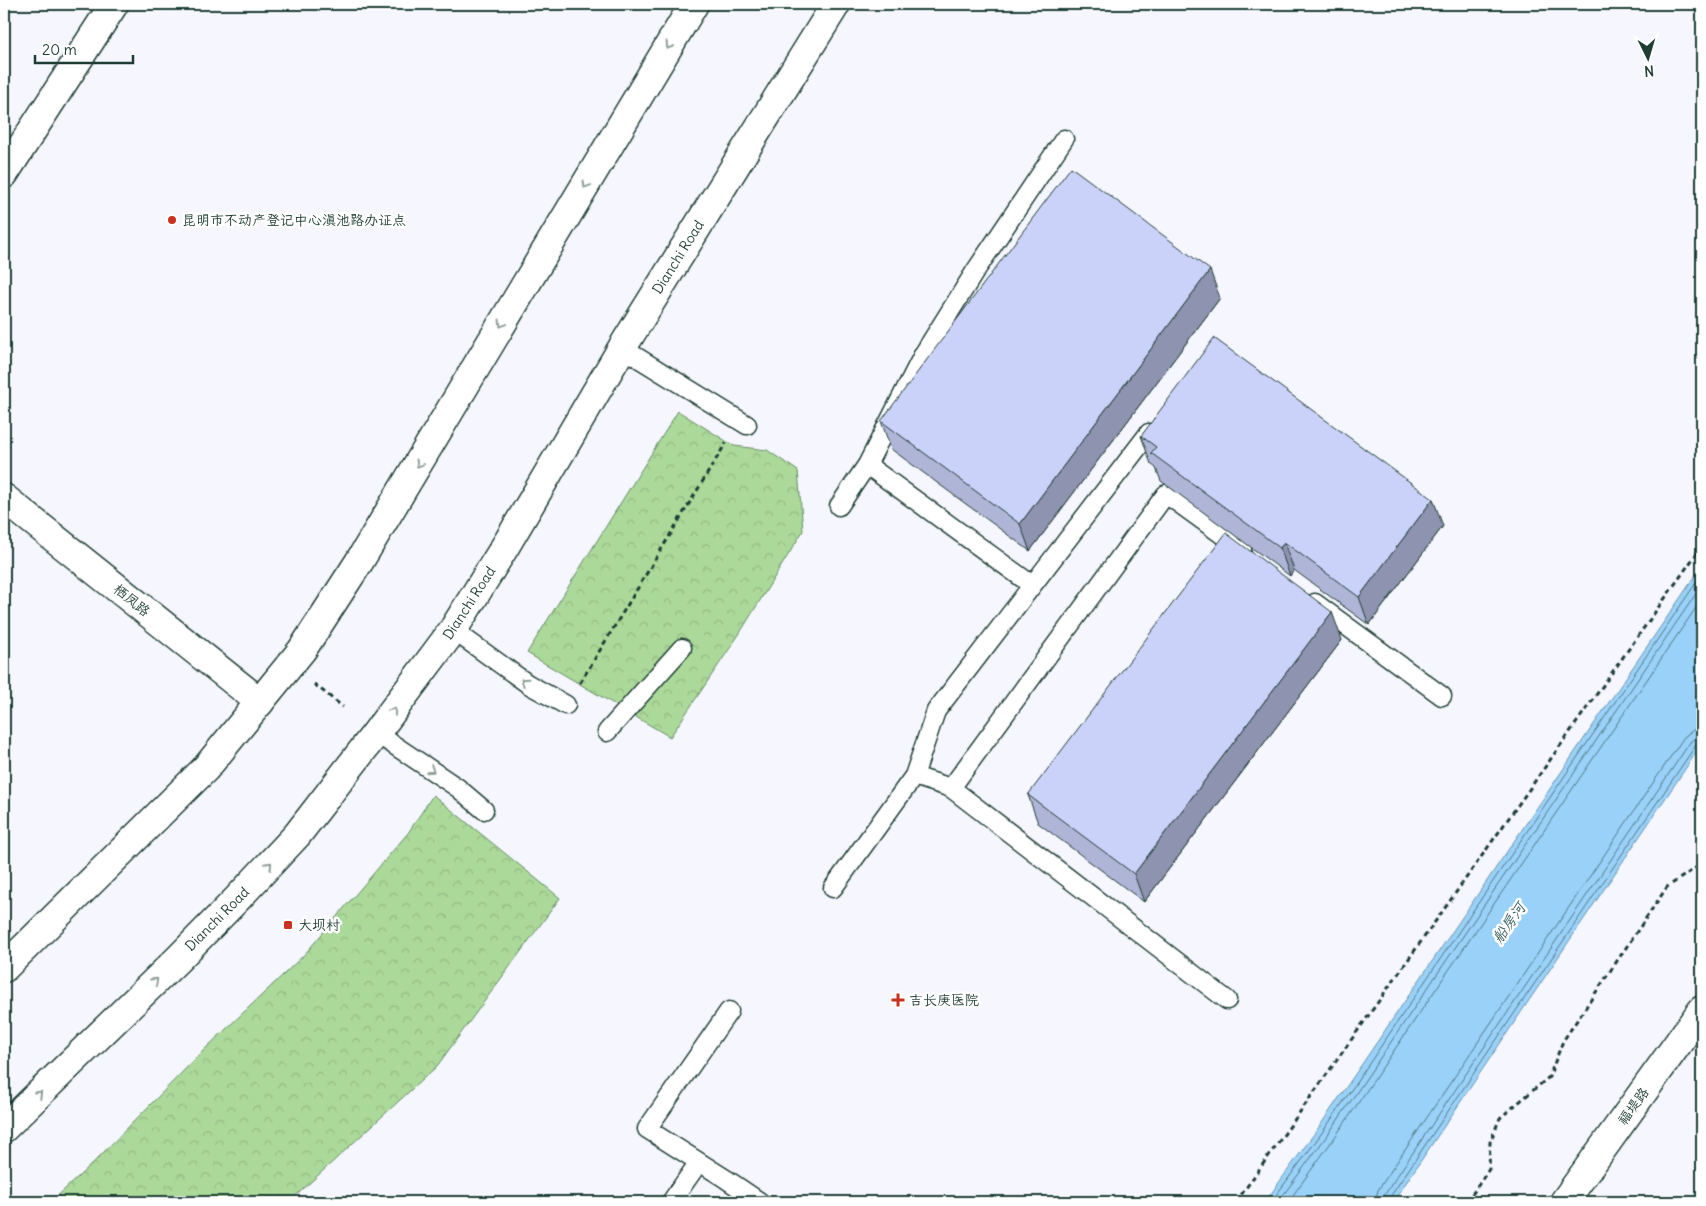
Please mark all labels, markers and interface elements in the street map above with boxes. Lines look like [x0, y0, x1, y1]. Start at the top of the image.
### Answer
scale bar [35, 32, 132, 64]
north arrow [1624, 32, 1674, 82]
text: 20 m [42, 40, 77, 59]
one-way arrow [666, 40, 676, 49]
text: N [1644, 62, 1655, 80]
one-way arrow [582, 179, 592, 188]
place label: 昆明市不动产登记中心滇池路办证点 [182, 211, 406, 229]
marker: 昆明市不动产登记中心滇池路办证点 [166, 214, 178, 226]
street label: Dianchi Road [648, 217, 708, 297]
one-way arrow [499, 319, 509, 328]
one-way arrow [415, 458, 425, 467]
street label: Dianchi Road [439, 563, 499, 643]
street label: 栖凤路 [110, 580, 154, 620]
one-way arrow [520, 678, 530, 687]
one-way arrow [387, 708, 395, 717]
one-way arrow [425, 764, 435, 773]
one-way arrow [263, 861, 272, 870]
street label: Dianchi Road [181, 883, 253, 955]
water label: 船房河 [1488, 896, 1531, 947]
place label: 大坝村 [298, 916, 340, 934]
marker: 大坝村 [282, 919, 294, 931]
one-way arrow [150, 977, 159, 986]
place label: 吉长庚医院 [909, 991, 979, 1009]
marker: 吉长庚医院 [891, 993, 905, 1007]
street label: 福堤路 [1613, 1084, 1653, 1128]
one-way arrow [33, 1091, 42, 1100]

